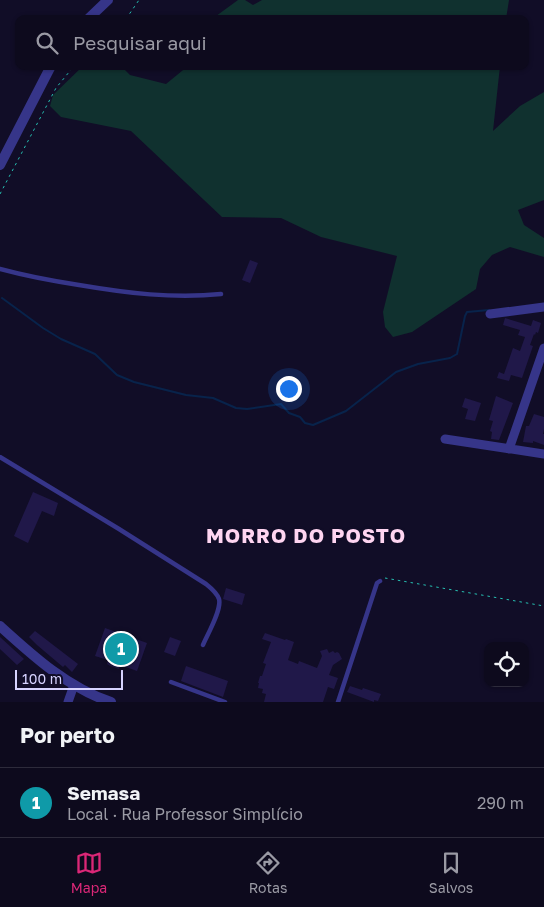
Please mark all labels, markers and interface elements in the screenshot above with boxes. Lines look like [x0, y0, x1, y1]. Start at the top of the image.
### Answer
search box [15, 15, 529, 70]
icon: search [33, 29, 61, 57]
text: Pesquisar aqui [73, 31, 207, 54]
your location [276, 376, 302, 402]
district label: MORRO DO POSTO [206, 523, 406, 547]
pin: 1 [105, 630, 137, 668]
map controls [484, 642, 529, 687]
button: locate [484, 642, 529, 687]
scale bar [15, 667, 122, 690]
text: 100 m [22, 670, 62, 687]
text: Por perto [20, 722, 115, 748]
text: Semasa [67, 781, 140, 804]
text: 1 [32, 793, 40, 813]
text: 290 m [477, 793, 524, 813]
text: Local · Rua Professor Simplício [67, 804, 303, 824]
tab: Mapa [71, 849, 107, 896]
tab: Rotas [249, 849, 287, 896]
tab: Salvos [429, 849, 473, 896]

